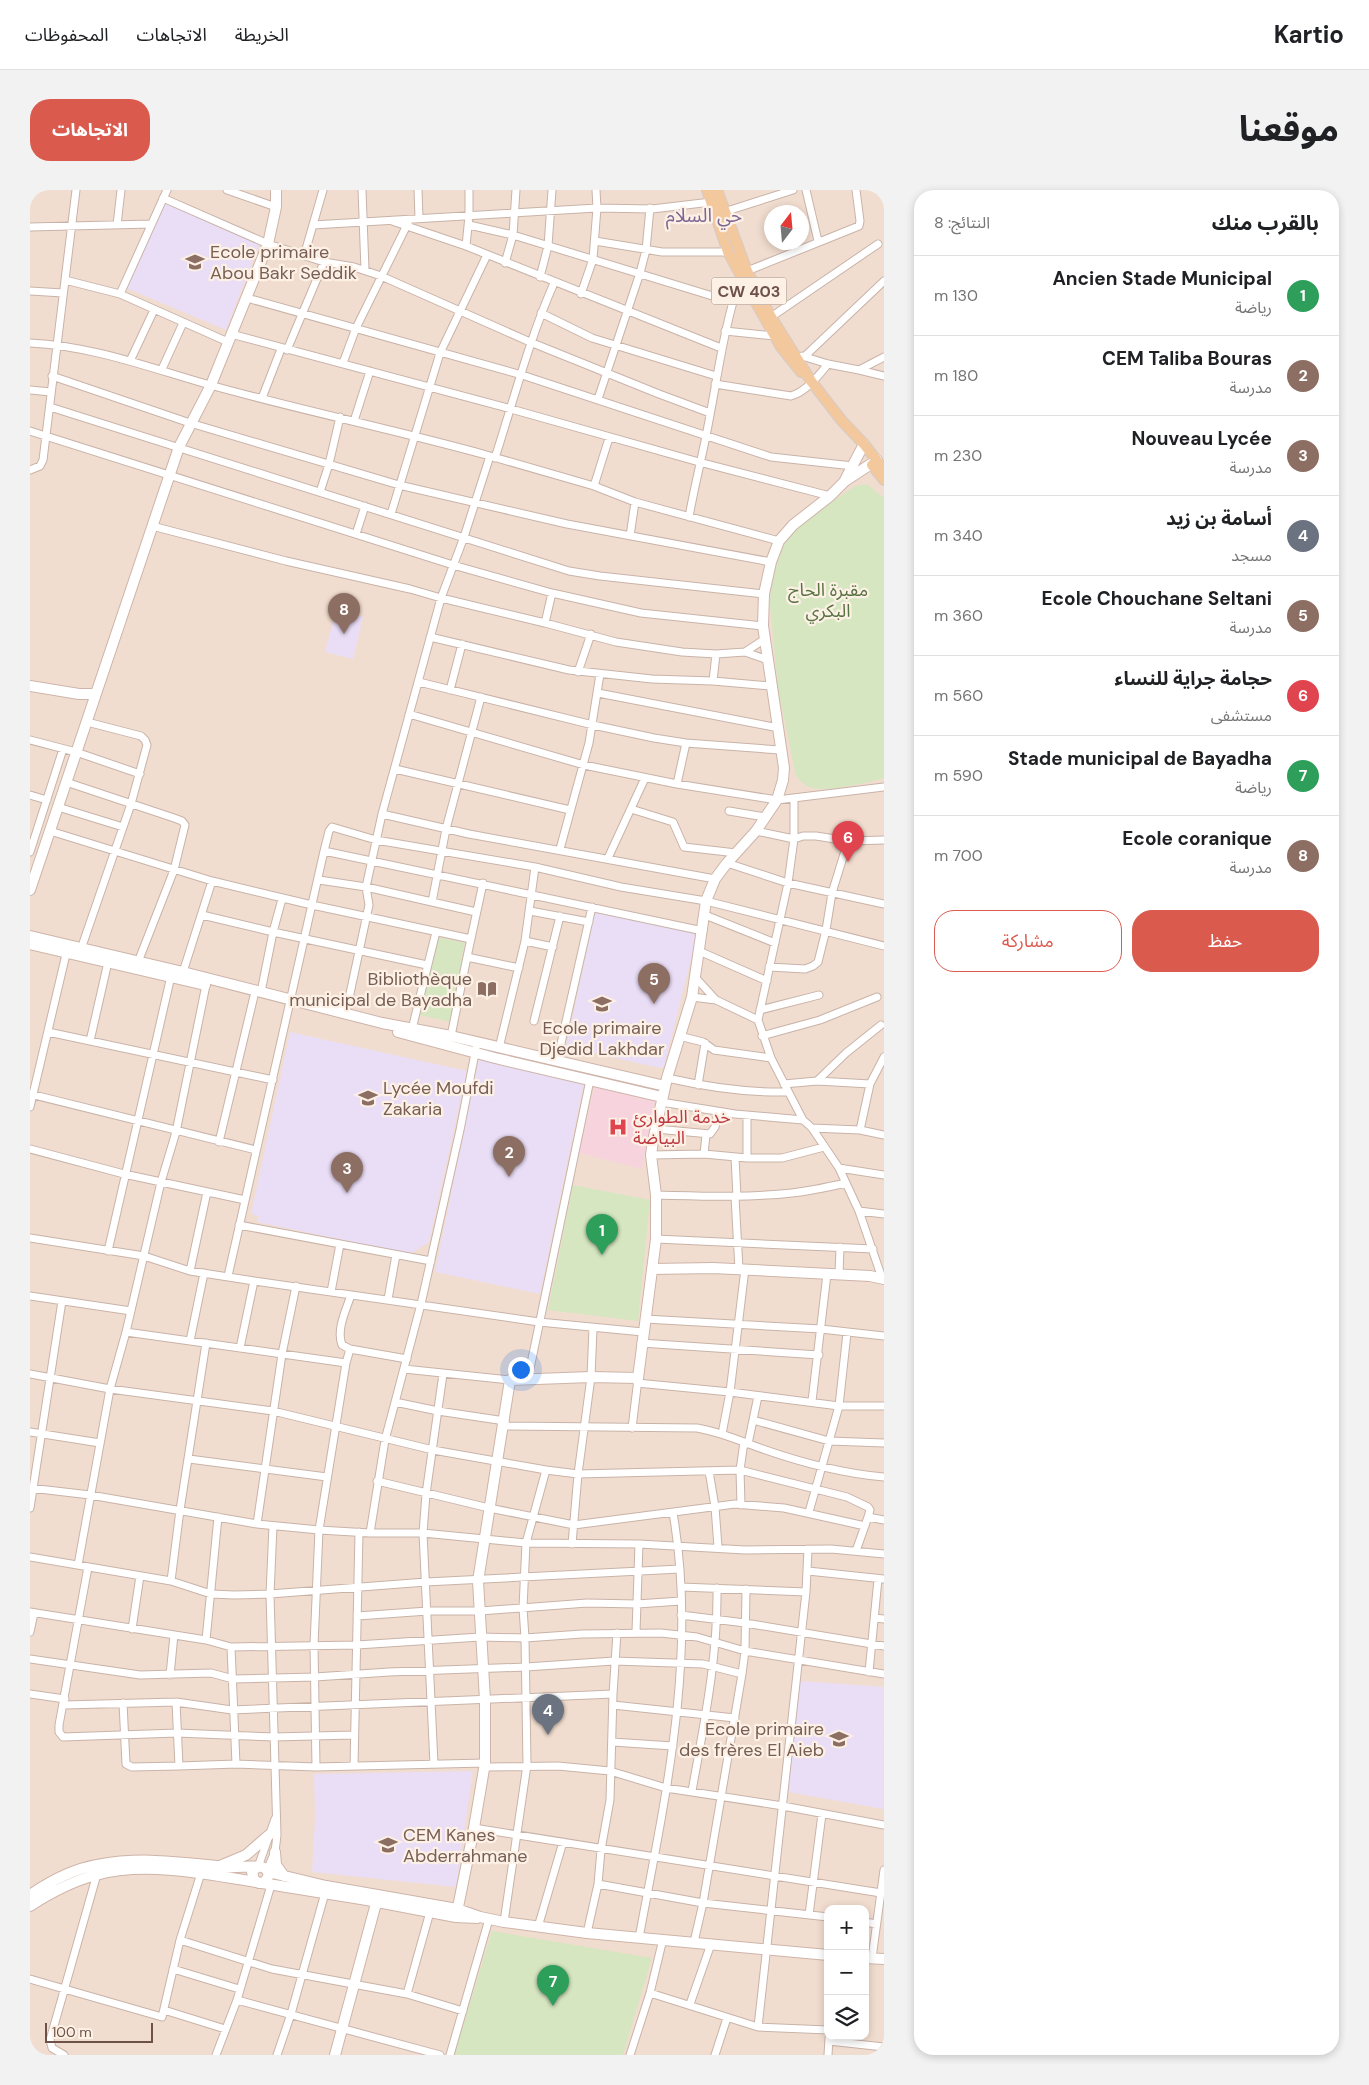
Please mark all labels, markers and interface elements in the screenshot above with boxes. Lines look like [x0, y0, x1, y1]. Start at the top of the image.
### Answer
text: Kartio [1274, 19, 1344, 50]
text: المحفوظات [25, 23, 109, 47]
text: الاتجاهات [137, 23, 207, 47]
text: الخريطة [235, 23, 289, 47]
button: الاتجاهات [30, 99, 150, 161]
text: موقعنا [1239, 106, 1339, 152]
district label: حي السلام [666, 203, 742, 230]
north arrow [764, 205, 809, 250]
text: بالقرب منك [1212, 209, 1319, 237]
text: النتائج: 8 [934, 212, 990, 233]
place label: Ecole primaire Abou Bakr Seddik [210, 240, 357, 285]
school or university icon: Ecole primaire Abou Bakr Seddik [184, 251, 206, 273]
text: Ancien Stade Municipal [1052, 266, 1272, 291]
road number: CW 403 [712, 278, 786, 304]
text: 130 m [934, 285, 978, 306]
text: 1 [1300, 285, 1306, 306]
text: رياضة [1235, 297, 1272, 318]
text: CEM Taliba Bouras [1102, 346, 1272, 371]
text: 180 m [934, 365, 978, 386]
text: 2 [1298, 365, 1308, 386]
text: مدرسة [1229, 377, 1272, 398]
text: Nouveau Lycée [1131, 426, 1272, 451]
text: 230 m [934, 445, 982, 466]
text: 3 [1298, 445, 1308, 466]
text: مدرسة [1229, 457, 1272, 478]
text: أسامة بن زيد [1166, 506, 1272, 531]
text: 340 m [934, 525, 983, 546]
text: 4 [1298, 525, 1308, 546]
text: مسجد [1231, 545, 1272, 566]
park label: مقبرة الحاج البكري [788, 578, 868, 624]
text: Ecole Chouchane Seltani [1041, 586, 1272, 611]
pin: 8 [328, 593, 360, 634]
text: 360 m [934, 605, 983, 626]
text: 5 [1298, 605, 1308, 626]
text: مدرسة [1229, 617, 1272, 638]
text: حجامة جراية للنساء [1115, 666, 1272, 691]
text: 560 m [934, 685, 983, 706]
text: 6 [1298, 685, 1308, 706]
text: مستشفى [1211, 705, 1272, 726]
text: Stade municipal de Bayadha [1008, 746, 1272, 771]
text: 590 m [934, 765, 983, 786]
text: 7 [1299, 765, 1307, 786]
text: رياضة [1235, 777, 1272, 798]
pin: 6 [832, 821, 864, 862]
text: Ecole coranique [1122, 826, 1272, 851]
text: 700 m [934, 845, 983, 866]
text: 8 [1298, 845, 1308, 866]
text: مدرسة [1229, 857, 1272, 878]
button: مشاركة [934, 910, 1122, 972]
button: حفظ [1132, 910, 1319, 972]
pin: 5 [638, 963, 670, 1004]
place label: Bibliothèque municipal de Bayadha [289, 967, 472, 1012]
library icon: Bibliothèque municipal de Bayadha [476, 978, 498, 1000]
school or university icon: Ecole primaire Djedid Lakhdar [591, 993, 613, 1015]
place label: Ecole primaire Djedid Lakhdar [539, 1016, 665, 1061]
place label: Lycée Moufdi Zakaria [383, 1076, 494, 1121]
school or university icon: Lycée Moufdi Zakaria [357, 1087, 379, 1109]
place label: خدمة الطوارئ البياضة [633, 1105, 731, 1150]
hospital icon: خدمة الطوارئ البياضة [607, 1116, 629, 1138]
pin: 2 [493, 1136, 525, 1177]
pin: 3 [331, 1152, 363, 1193]
pin: 1 [586, 1214, 618, 1255]
your location [508, 1357, 534, 1383]
pin: 4 [532, 1694, 564, 1735]
place label: Ecole primaire des frères El Aieb [679, 1717, 824, 1762]
school or university icon: Ecole primaire des frères El Aieb [828, 1728, 850, 1750]
place label: CEM Kanes Abderrahmane [403, 1823, 528, 1868]
school or university icon: CEM Kanes Abderrahmane [377, 1834, 399, 1856]
map controls [824, 1905, 869, 2040]
button: + [824, 1905, 869, 1950]
button: − [824, 1950, 869, 1995]
pin: 7 [537, 1965, 569, 2006]
button: layers [824, 1995, 869, 2040]
scale bar [45, 2020, 152, 2043]
text: 100 m [52, 2023, 92, 2041]

